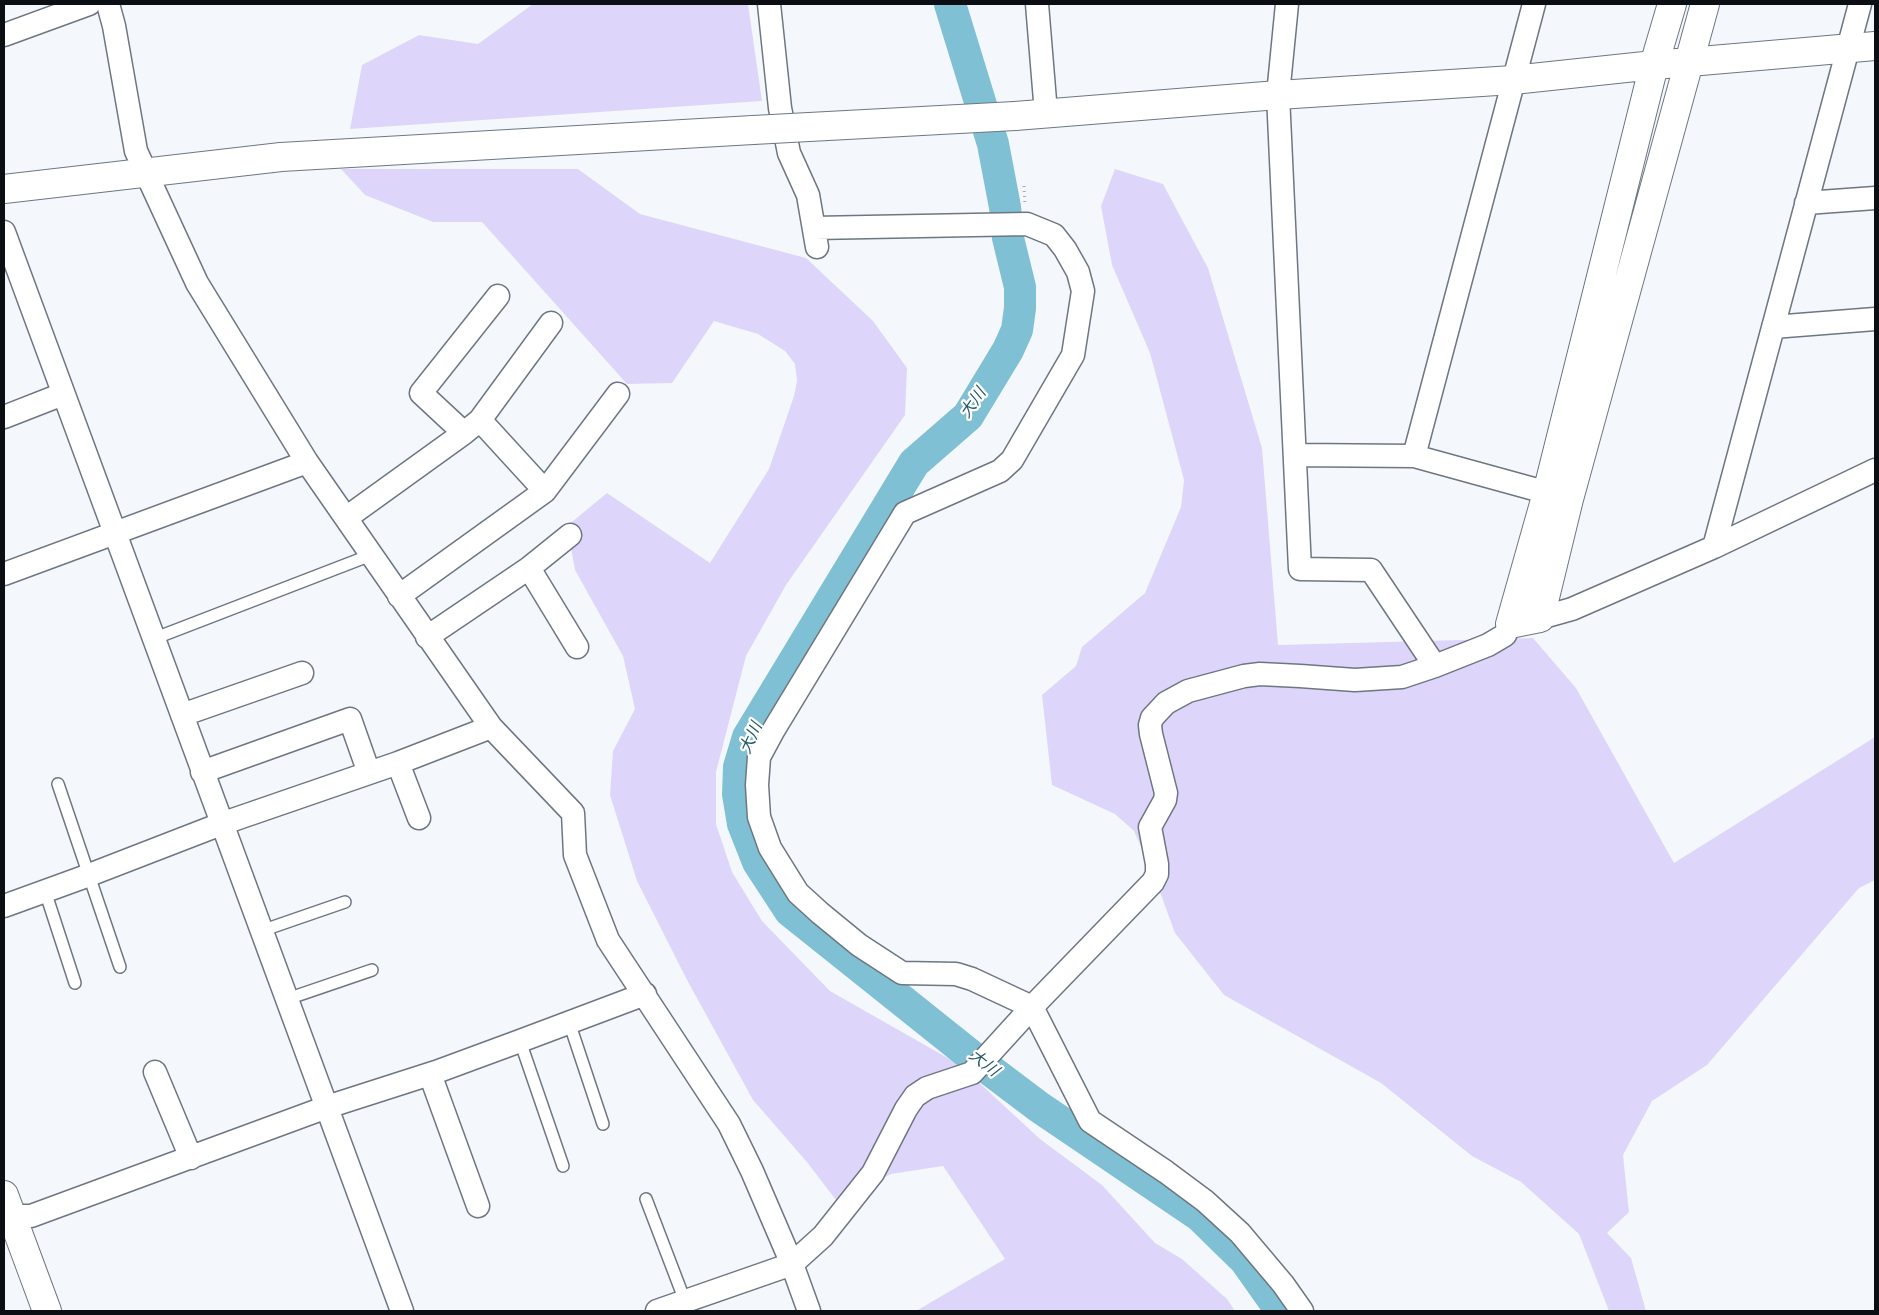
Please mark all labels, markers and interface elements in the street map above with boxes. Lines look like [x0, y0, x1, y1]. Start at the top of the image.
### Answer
water label: 大川 [956, 384, 990, 422]
water label: 大川 [736, 719, 766, 757]
water label: 大川 [965, 1046, 1003, 1080]

